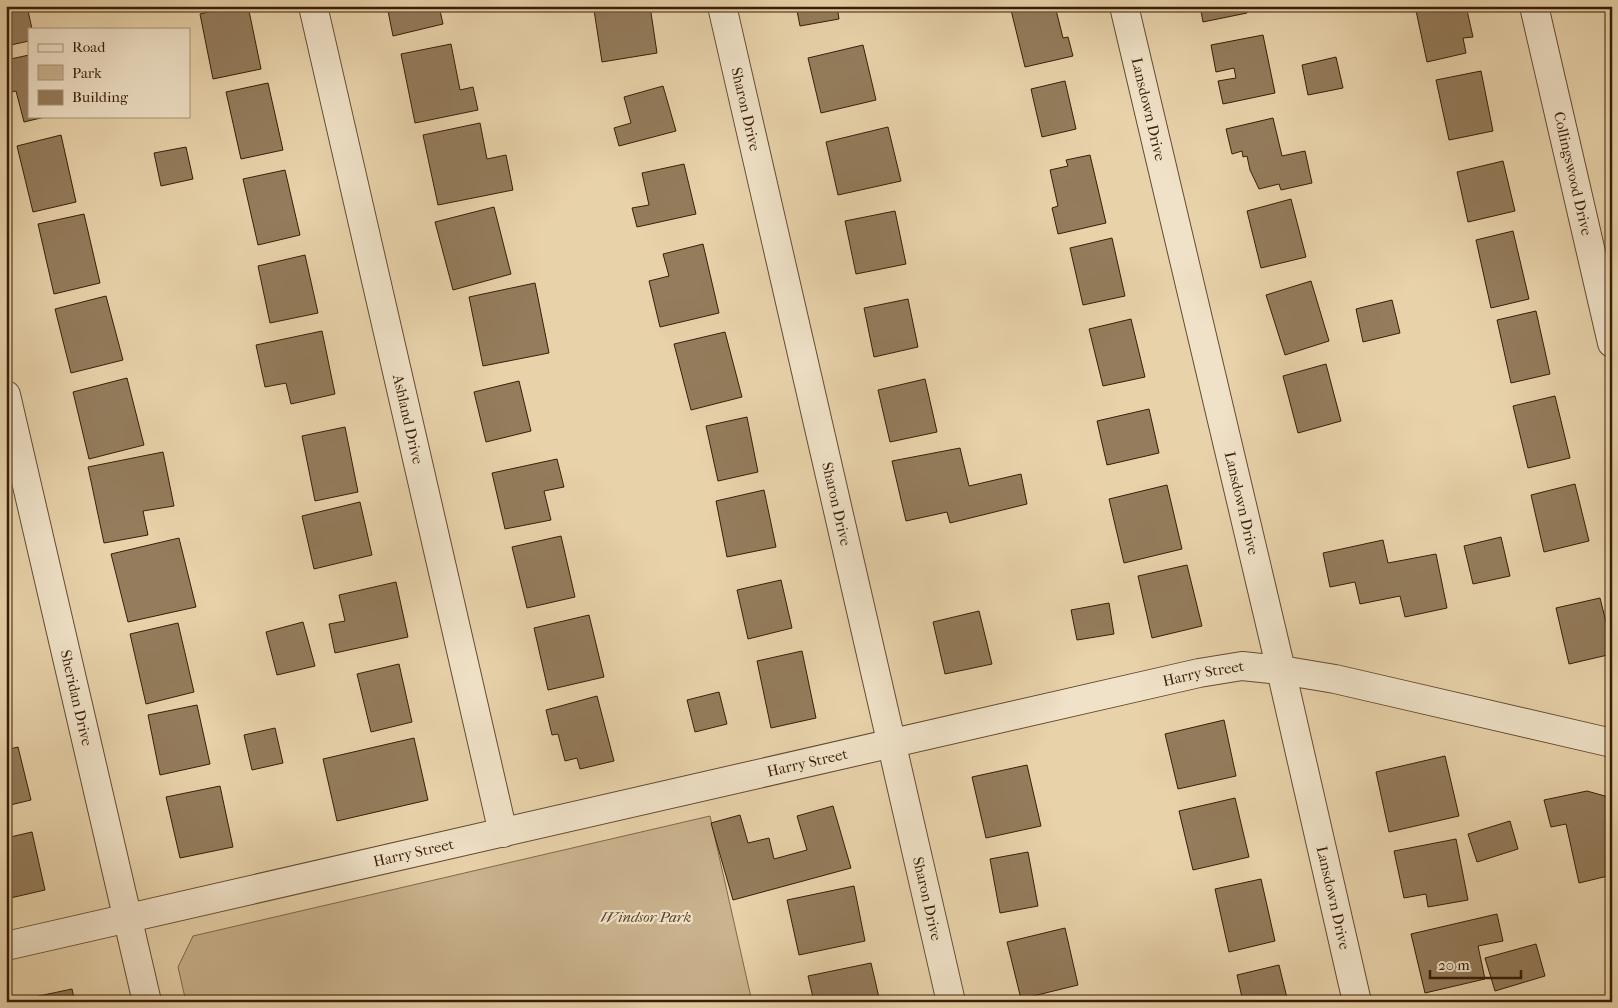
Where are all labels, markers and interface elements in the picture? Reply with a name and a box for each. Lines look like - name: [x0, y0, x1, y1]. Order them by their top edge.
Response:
- legend: [28, 28, 190, 118]
- text: Road: [72, 38, 106, 56]
- street label: Lansdown Drive: [1127, 56, 1169, 163]
- text: Park: [72, 64, 102, 82]
- street label: Sharon Drive: [727, 66, 764, 154]
- text: Building: [72, 88, 129, 106]
- street label: Collingswood Drive: [1550, 110, 1596, 238]
- street label: Ashland Drive: [389, 372, 427, 466]
- street label: Lansdown Drive: [1221, 450, 1263, 557]
- street label: Sharon Drive: [818, 460, 855, 548]
- street label: Sheridan Drive: [57, 648, 96, 748]
- street label: Harry Street: [1161, 657, 1246, 690]
- street label: Harry Street: [765, 745, 850, 781]
- street label: Harry Street: [371, 835, 456, 871]
- street label: Lansdown Drive: [1313, 844, 1354, 952]
- street label: Sharon Drive: [909, 855, 946, 943]
- park label: Windsor Park: [601, 908, 692, 926]
- scale bar: [1430, 948, 1522, 980]
- text: 20 m: [1438, 956, 1470, 974]

